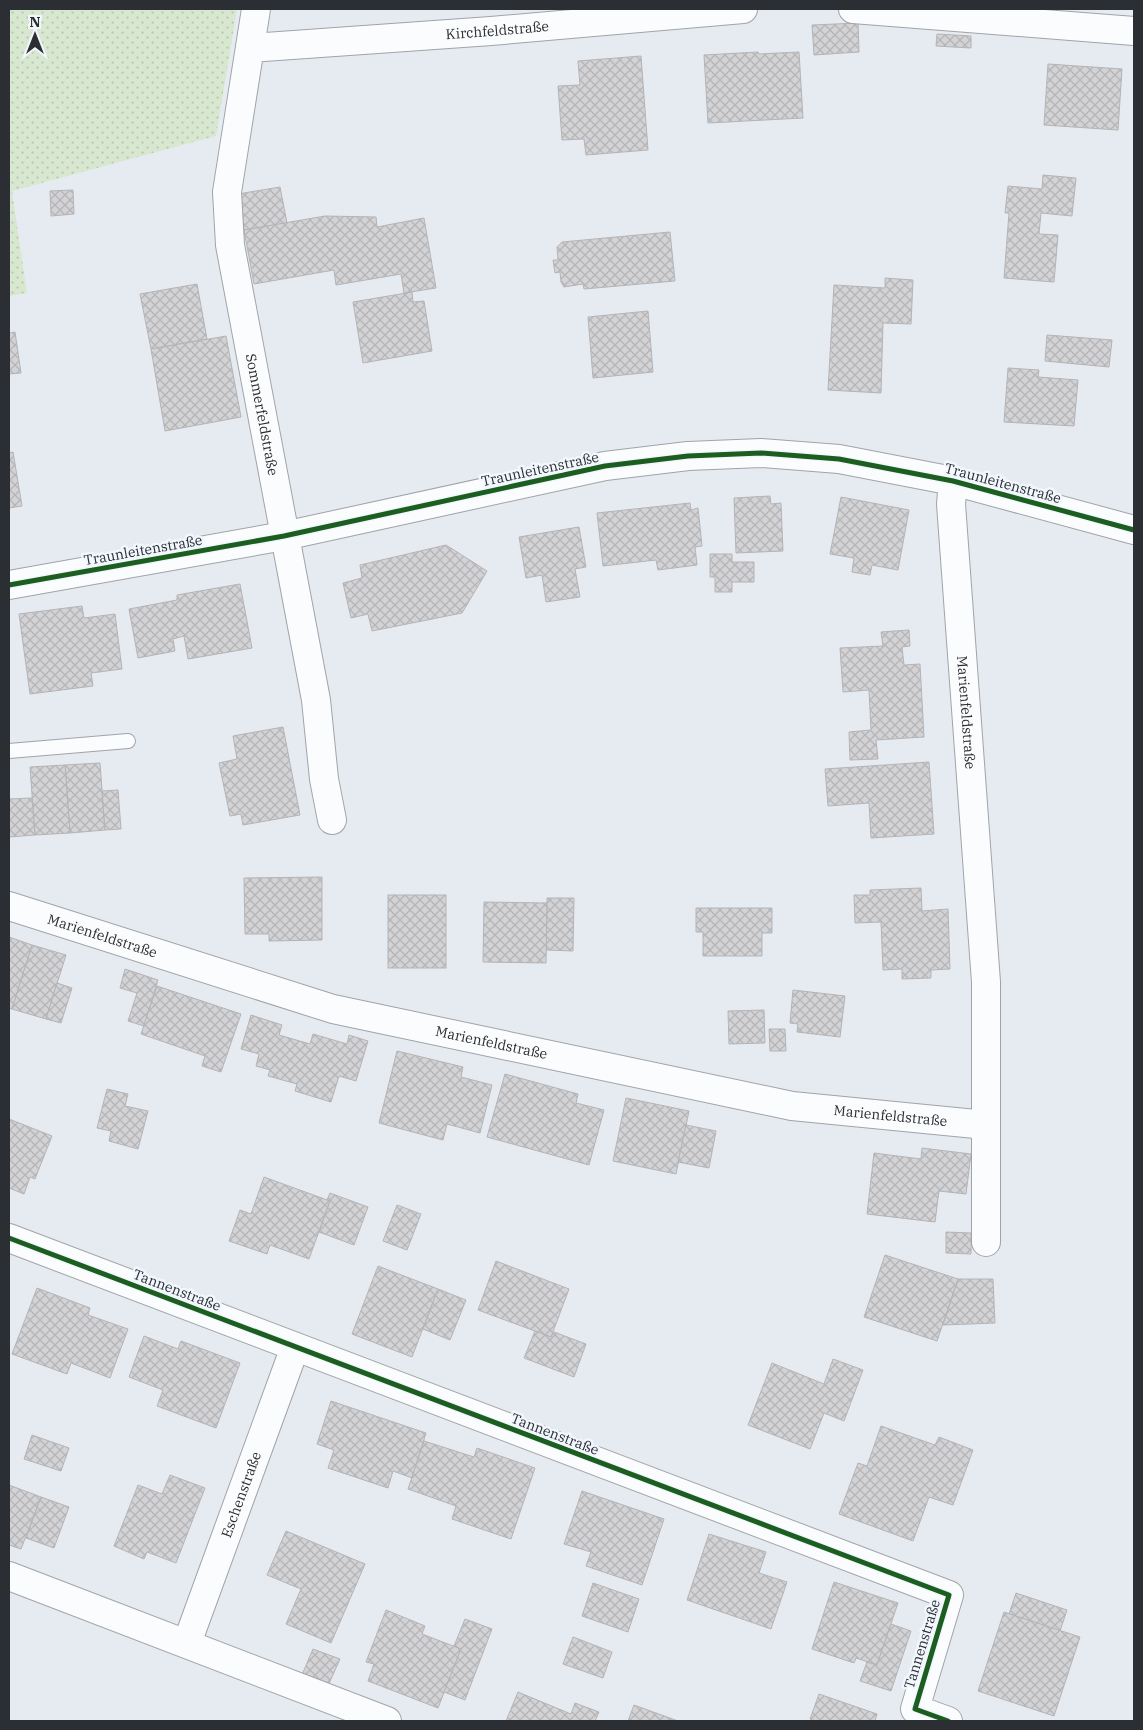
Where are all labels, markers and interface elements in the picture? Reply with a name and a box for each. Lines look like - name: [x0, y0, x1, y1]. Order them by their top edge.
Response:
- north arrow: [10, 10, 60, 60]
- text: N: [29, 13, 41, 31]
- street label: Kirchfeldstraße: [445, 17, 550, 43]
- street label: Sommerfeldstraße: [242, 352, 282, 477]
- street label: Traunleitenstraße: [480, 448, 600, 490]
- street label: Traunleitenstraße: [943, 459, 1063, 507]
- street label: Traunleitenstraße: [82, 531, 204, 569]
- street label: Marienfeldstraße: [953, 655, 979, 770]
- street label: Marienfeldstraße: [45, 910, 159, 962]
- street label: Marienfeldstraße: [434, 1022, 549, 1063]
- street label: Marienfeldstraße: [833, 1101, 948, 1130]
- street label: Tannenstraße: [131, 1265, 223, 1315]
- street label: Tannenstraße: [509, 1409, 601, 1459]
- street label: Eschenstraße: [217, 1449, 265, 1540]
- street label: Tannenstraße: [900, 1597, 944, 1691]

